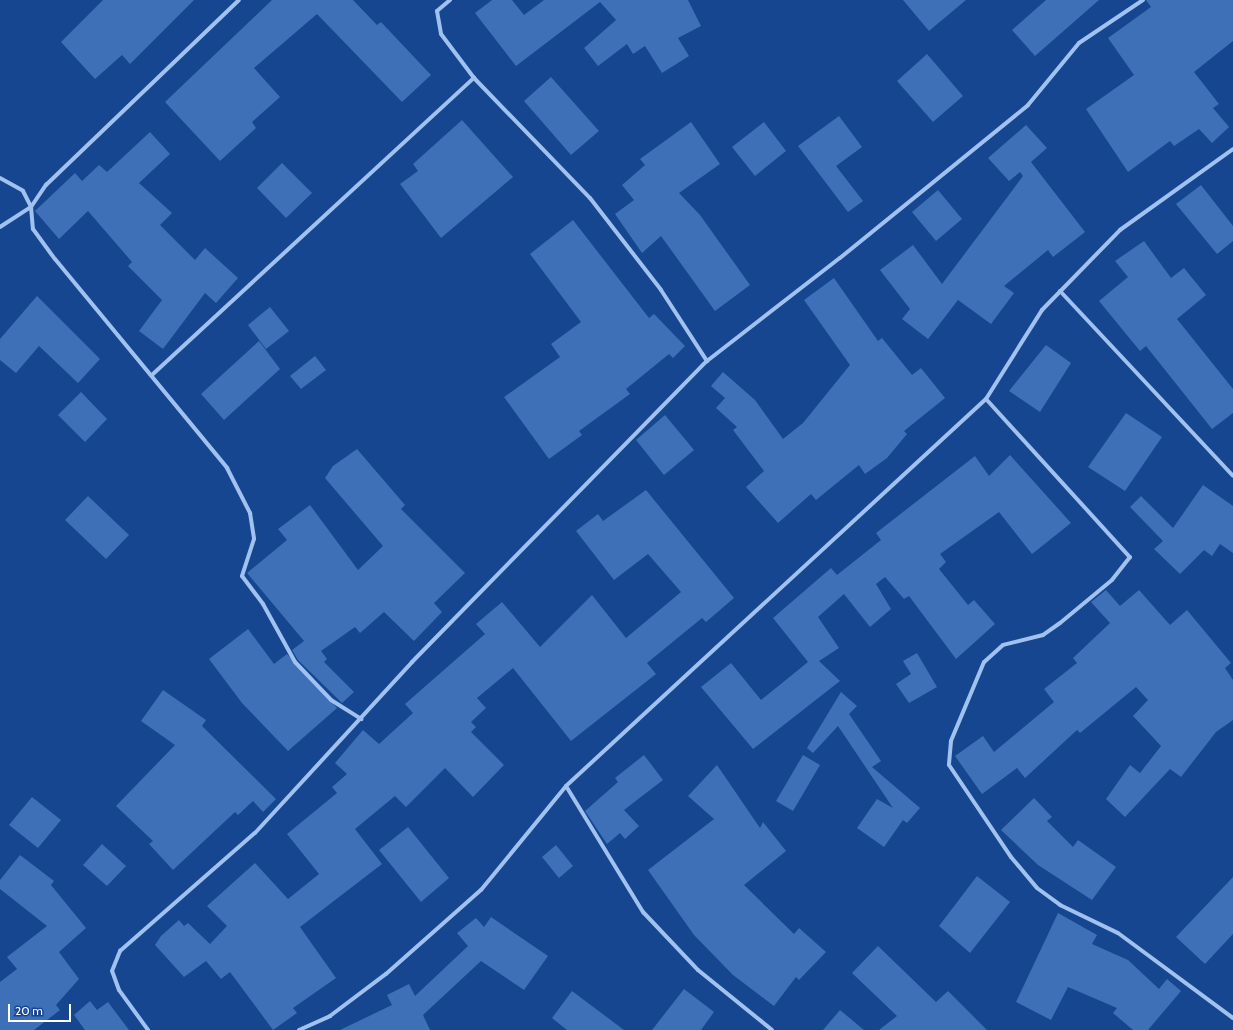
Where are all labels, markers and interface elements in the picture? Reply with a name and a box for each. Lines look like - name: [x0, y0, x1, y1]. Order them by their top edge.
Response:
- scale bar: [10, 996, 73, 1022]
- text: 20 m: [15, 1003, 43, 1018]

